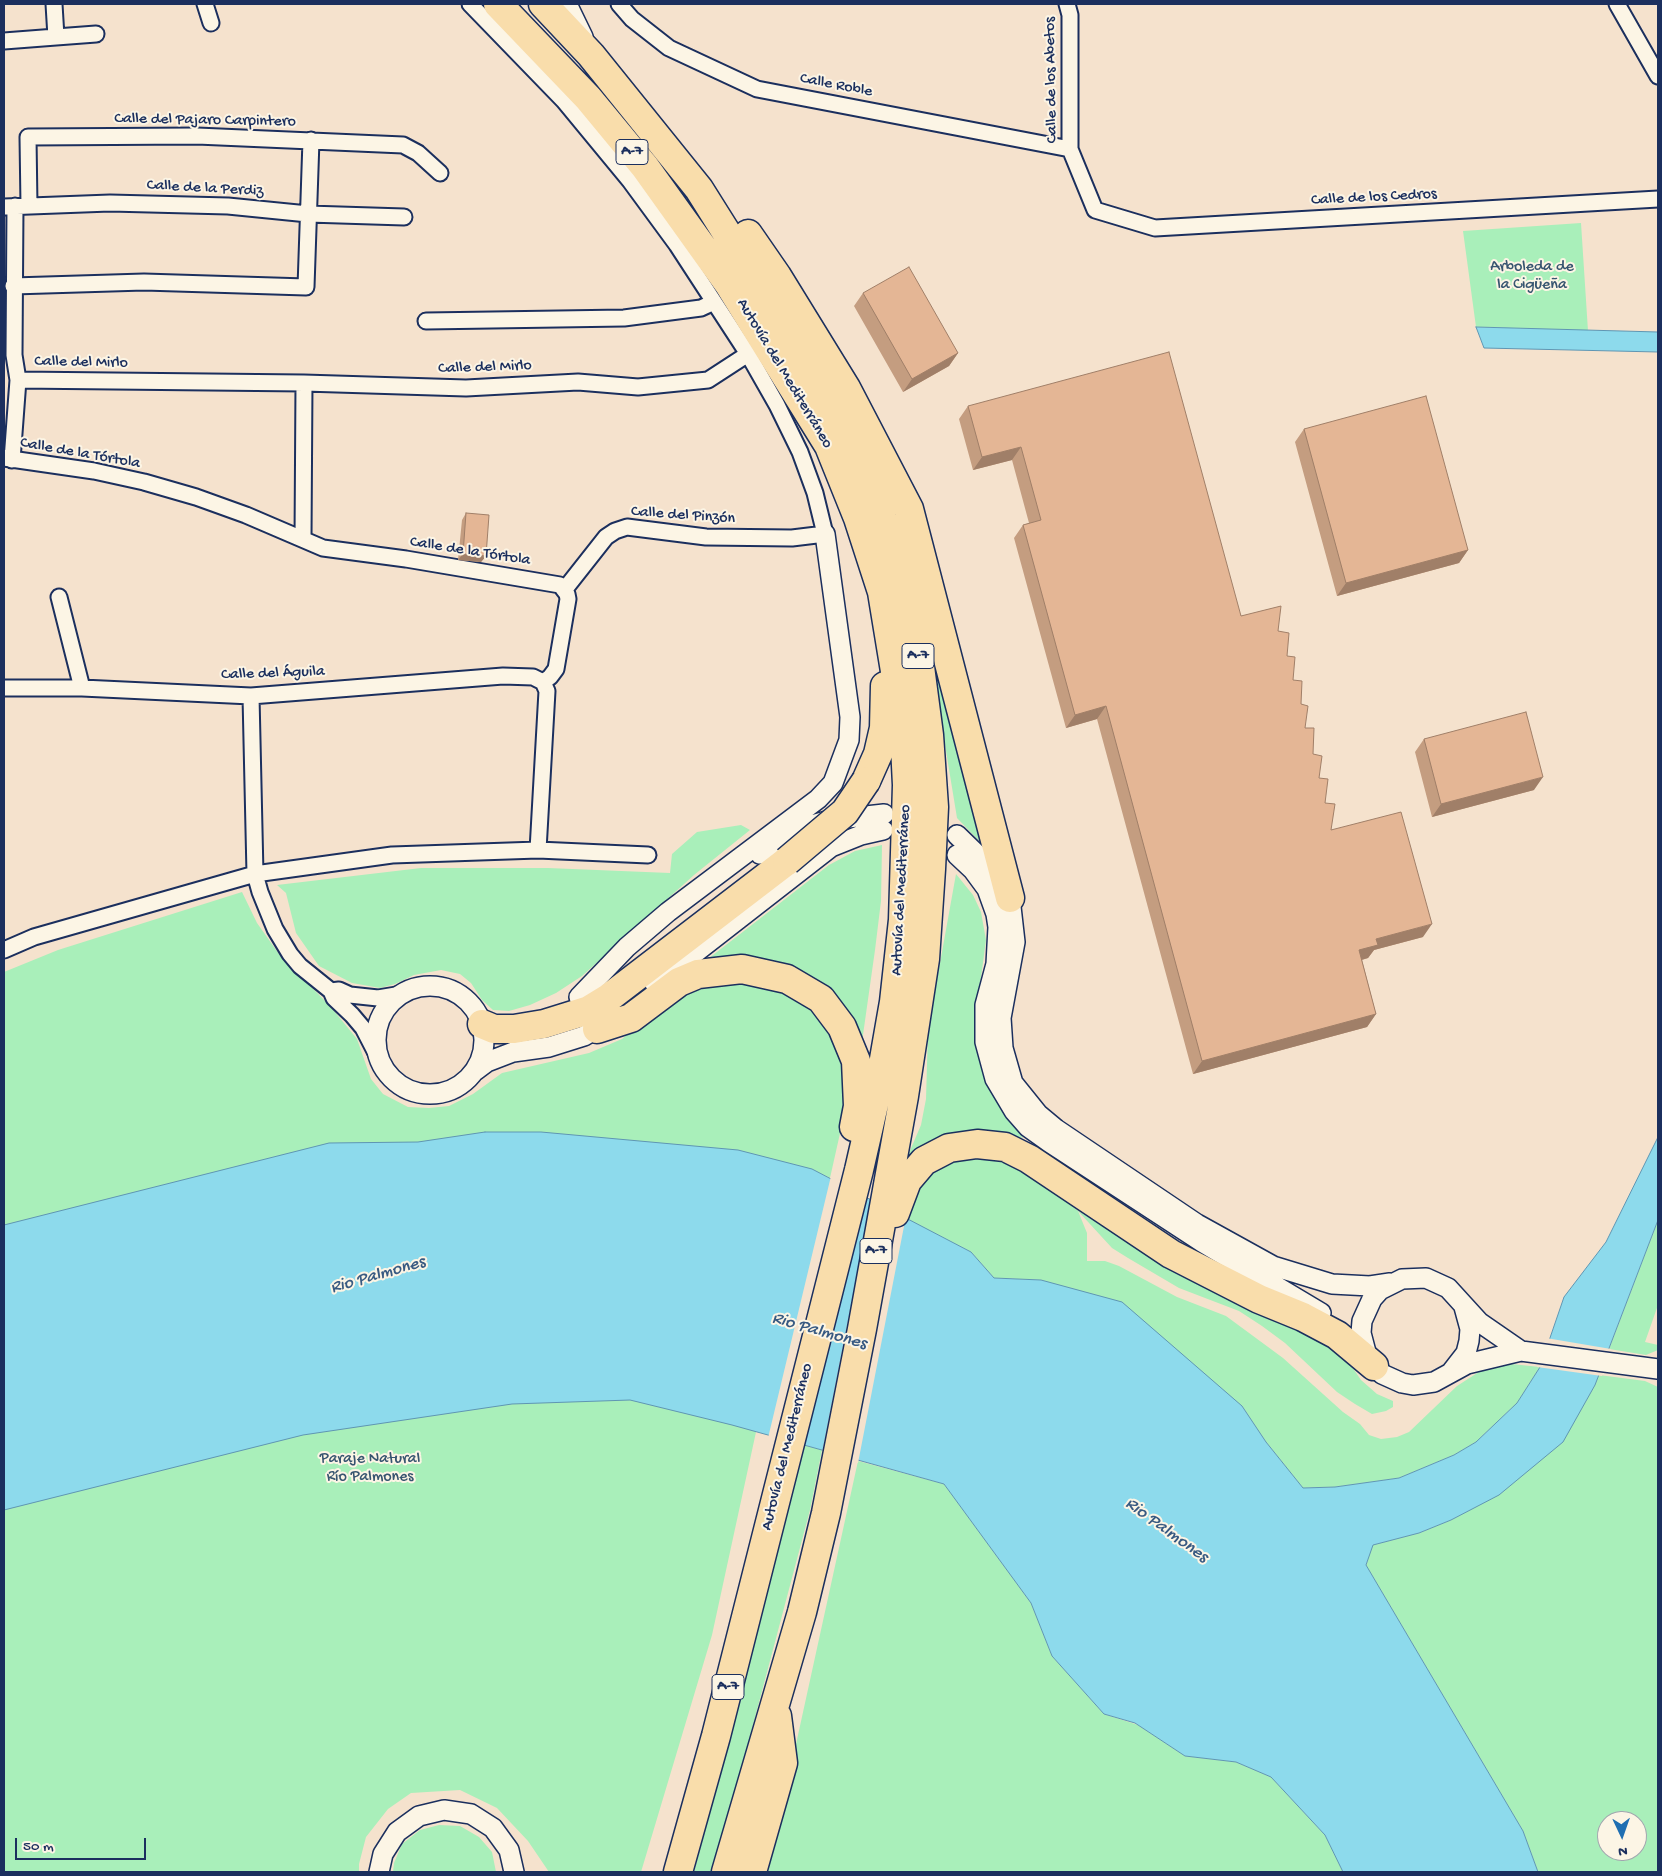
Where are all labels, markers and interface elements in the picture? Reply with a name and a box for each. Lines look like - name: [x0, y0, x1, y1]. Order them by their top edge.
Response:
- street label: Calle de los Abetos: [1041, 17, 1063, 143]
- street label: Calle Roble: [798, 70, 874, 102]
- street label: Calle del Pajaro Carpintero: [114, 110, 296, 132]
- road number: A-7: [616, 140, 648, 164]
- street label: Calle de la Perdiz: [146, 176, 264, 202]
- street label: Calle de los Cedros: [1311, 185, 1437, 211]
- park label: Arboleda de la Cigüeña: [1490, 258, 1574, 296]
- street label: Autovía del Mediterráneo: [732, 296, 836, 452]
- street label: Calle del Mirlo: [34, 353, 128, 373]
- street label: Calle del Mirlo: [438, 357, 532, 379]
- street label: Calle de la Tórtola: [18, 434, 142, 474]
- street label: Calle del Pinzón: [630, 503, 736, 529]
- street label: Calle de la Tórtola: [408, 533, 532, 571]
- road number: A-7: [902, 644, 934, 668]
- street label: Calle del Águila: [221, 663, 325, 685]
- street label: Autovía del Mediterráneo: [888, 804, 916, 976]
- road number: A-7: [860, 1238, 892, 1264]
- water label: Rio Palmones: [328, 1252, 428, 1300]
- water label: Rio Palmones: [769, 1308, 869, 1356]
- street label: Autovía del Mediterráneo: [758, 1362, 818, 1532]
- park label: Paraje Natural Río Palmones: [320, 1450, 420, 1488]
- water label: Rio Palmones: [1120, 1494, 1212, 1568]
- road number: A-7: [712, 1674, 744, 1700]
- north arrow: [1597, 1811, 1647, 1861]
- scale bar: [18, 1828, 149, 1860]
- text: 50 m: [23, 1838, 54, 1856]
- text: N: [1618, 1842, 1628, 1859]

